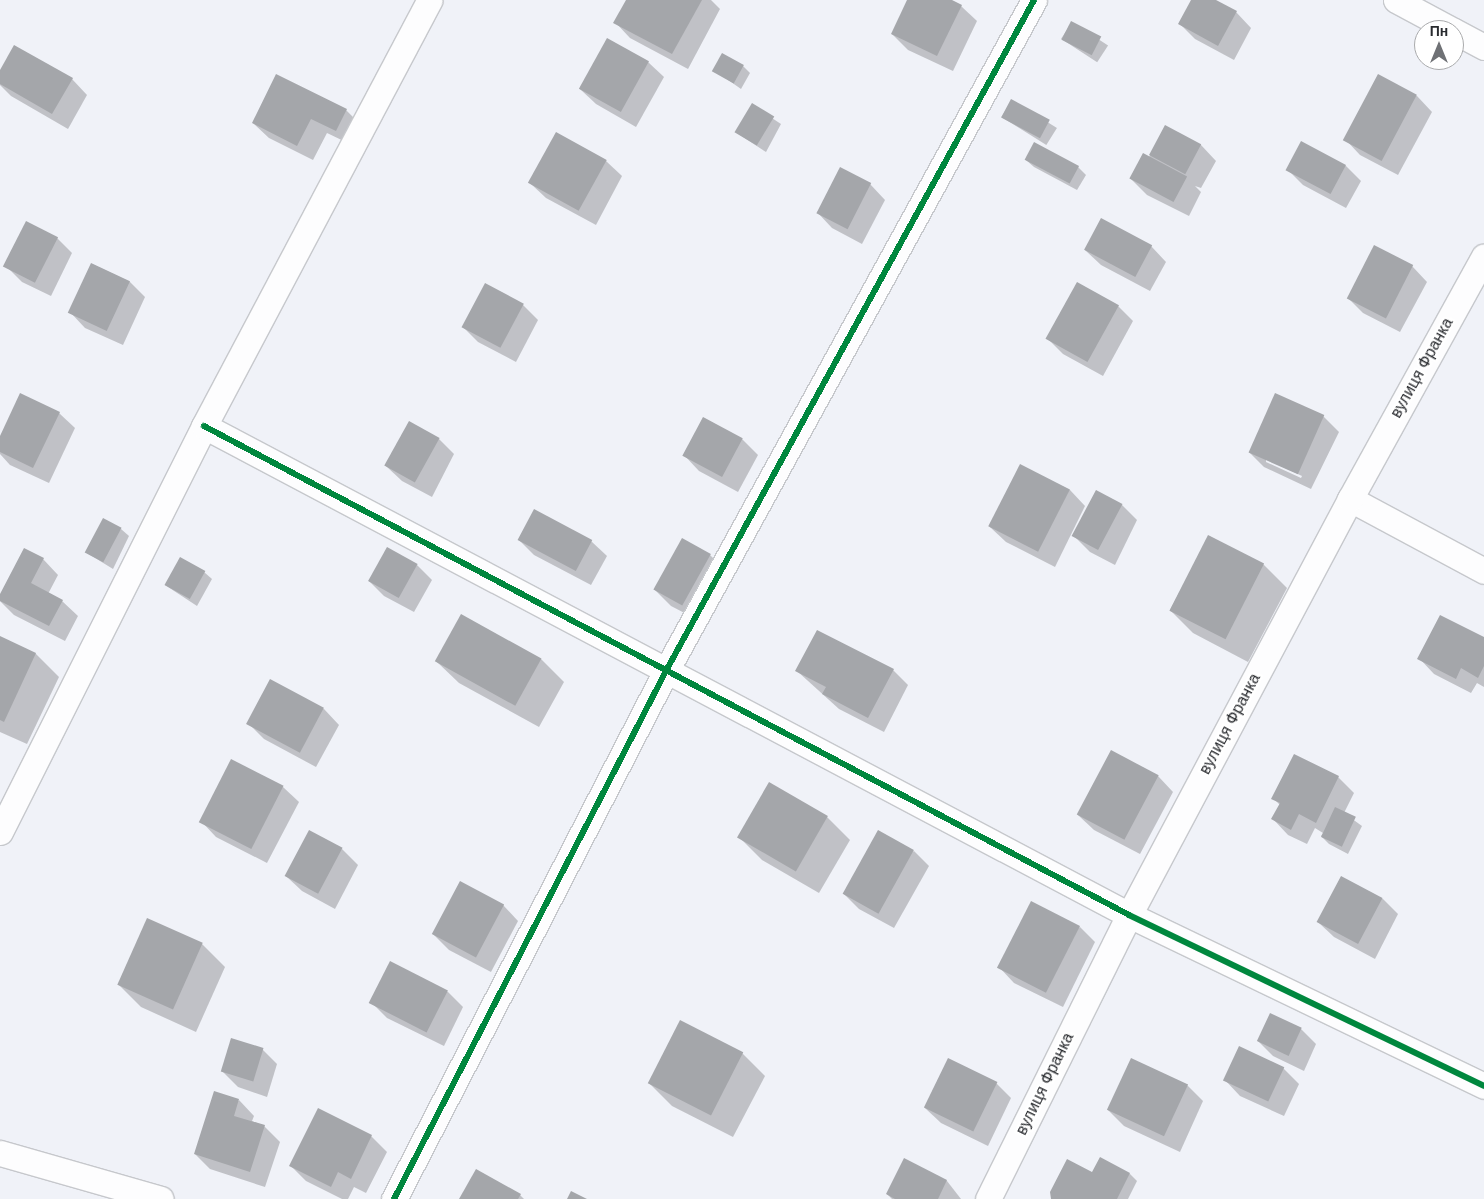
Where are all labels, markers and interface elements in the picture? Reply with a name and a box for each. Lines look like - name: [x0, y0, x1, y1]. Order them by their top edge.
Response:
- north arrow: [1414, 20, 1464, 70]
- text: Пн: [1430, 23, 1448, 39]
- street label: вулиця Франка: [1387, 315, 1457, 421]
- street label: вулиця Франка: [1195, 670, 1265, 778]
- street label: вулиця Франка: [1012, 1030, 1078, 1138]

